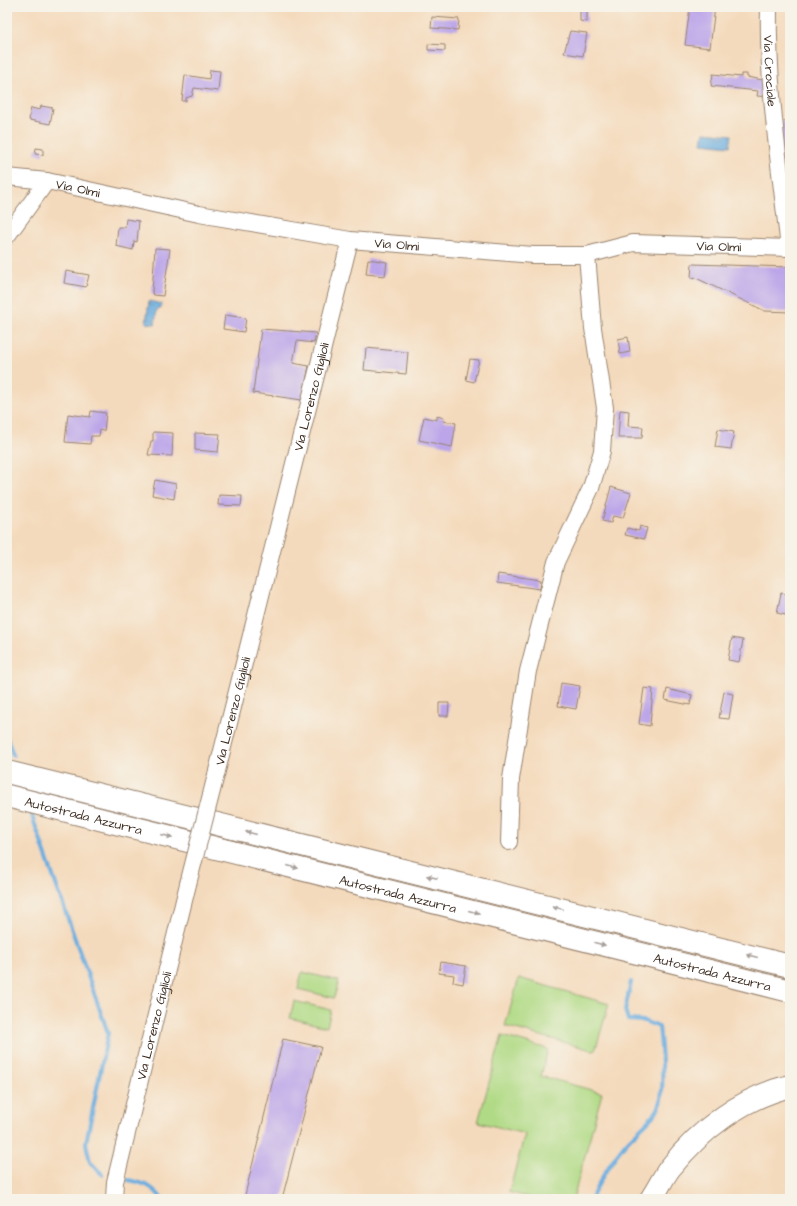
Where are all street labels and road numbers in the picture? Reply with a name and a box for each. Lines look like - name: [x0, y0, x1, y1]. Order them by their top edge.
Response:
- street label: Via Crociale: [759, 35, 781, 108]
- street label: Via Olmi: [54, 175, 102, 202]
- street label: Via Olmi: [374, 234, 420, 256]
- street label: Via Olmi: [696, 237, 742, 256]
- street label: Via Lorenzo Giglioli: [290, 341, 334, 453]
- street label: Via Lorenzo Giglioli: [211, 655, 255, 767]
- street label: Autostrada Azzurra: [23, 793, 144, 839]
- street label: Autostrada Azzurra: [337, 871, 459, 918]
- street label: Autostrada Azzurra: [652, 949, 773, 996]
- street label: Via Lorenzo Giglioli: [132, 970, 176, 1082]

